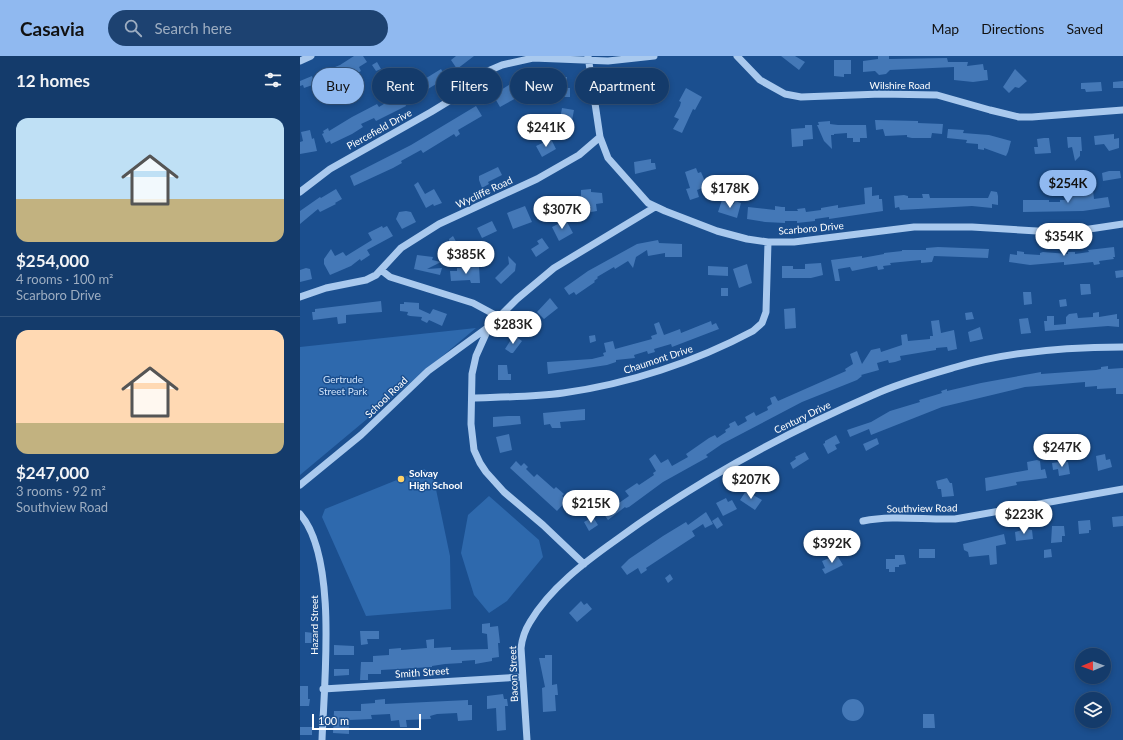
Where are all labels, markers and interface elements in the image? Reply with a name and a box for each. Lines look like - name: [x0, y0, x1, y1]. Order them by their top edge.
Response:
- search box: [108, 10, 388, 46]
- text: Casavia: [20, 17, 84, 40]
- icon: search: [122, 17, 144, 39]
- text: Search here: [154, 19, 232, 37]
- text: Map: [932, 20, 959, 37]
- text: Directions: [981, 20, 1044, 37]
- text: Saved: [1066, 20, 1103, 37]
- chip: Buy: [312, 68, 364, 104]
- chip: Rent: [372, 68, 428, 104]
- chip: Filters: [436, 68, 502, 104]
- chip: New: [510, 68, 567, 104]
- chip: Apartment: [575, 68, 669, 104]
- icon: filters: [262, 69, 284, 91]
- text: 12 homes: [16, 70, 90, 91]
- street label: Wilshire Road: [870, 79, 930, 91]
- street label: Piercefield Drive: [344, 106, 414, 152]
- pin: $241K: [518, 114, 574, 148]
- text: $241K: [526, 119, 566, 135]
- icon: home: [114, 144, 186, 216]
- pin: $254K: [1040, 170, 1096, 204]
- street label: Wycliffe Road: [454, 174, 514, 210]
- pin: $178K: [702, 175, 758, 209]
- text: $254K: [1048, 175, 1088, 191]
- text: $178K: [710, 180, 750, 196]
- pin: $307K: [534, 196, 590, 230]
- text: $307K: [542, 201, 582, 217]
- street label: Scarboro Drive: [778, 219, 844, 237]
- pin: $354K: [1036, 223, 1092, 257]
- text: $354K: [1044, 228, 1084, 244]
- pin: $385K: [438, 241, 494, 275]
- text: $385K: [446, 246, 486, 262]
- text: $254,000: [16, 250, 89, 271]
- text: 4 rooms · 100 m²: [16, 271, 113, 287]
- text: Scarboro Drive: [16, 287, 101, 303]
- pin: $283K: [485, 311, 541, 345]
- text: $283K: [493, 316, 533, 332]
- street label: Chaumont Drive: [622, 342, 694, 376]
- icon: home: [114, 356, 186, 428]
- park label: Gertrude Street Park: [319, 373, 368, 397]
- street label: School Road: [362, 374, 410, 420]
- street label: Century Drive: [772, 398, 832, 436]
- pin: $247K: [1034, 434, 1090, 468]
- text: $247K: [1042, 439, 1082, 455]
- text: $247,000: [16, 462, 89, 483]
- pin: $207K: [723, 466, 779, 500]
- place label: Solvay High School: [409, 467, 462, 491]
- text: $207K: [731, 471, 771, 487]
- marker: Solvay High School: [396, 474, 406, 484]
- text: 3 rooms · 92 m²: [16, 483, 106, 499]
- pin: $215K: [563, 490, 619, 524]
- text: $215K: [571, 495, 611, 511]
- text: Southview Road: [16, 499, 108, 515]
- street label: Southview Road: [886, 501, 958, 515]
- pin: $223K: [996, 501, 1052, 535]
- text: $223K: [1004, 506, 1044, 522]
- pin: $392K: [804, 530, 860, 564]
- text: $392K: [812, 535, 852, 551]
- street label: Hazard Street: [308, 595, 320, 655]
- street label: Bacon Street: [506, 645, 520, 702]
- north arrow: [1075, 648, 1111, 684]
- map controls: [1075, 648, 1111, 728]
- street label: Smith Street: [395, 664, 450, 680]
- button: layers: [1075, 692, 1111, 728]
- scale bar: [312, 712, 421, 731]
- text: 100 m: [318, 714, 349, 727]

